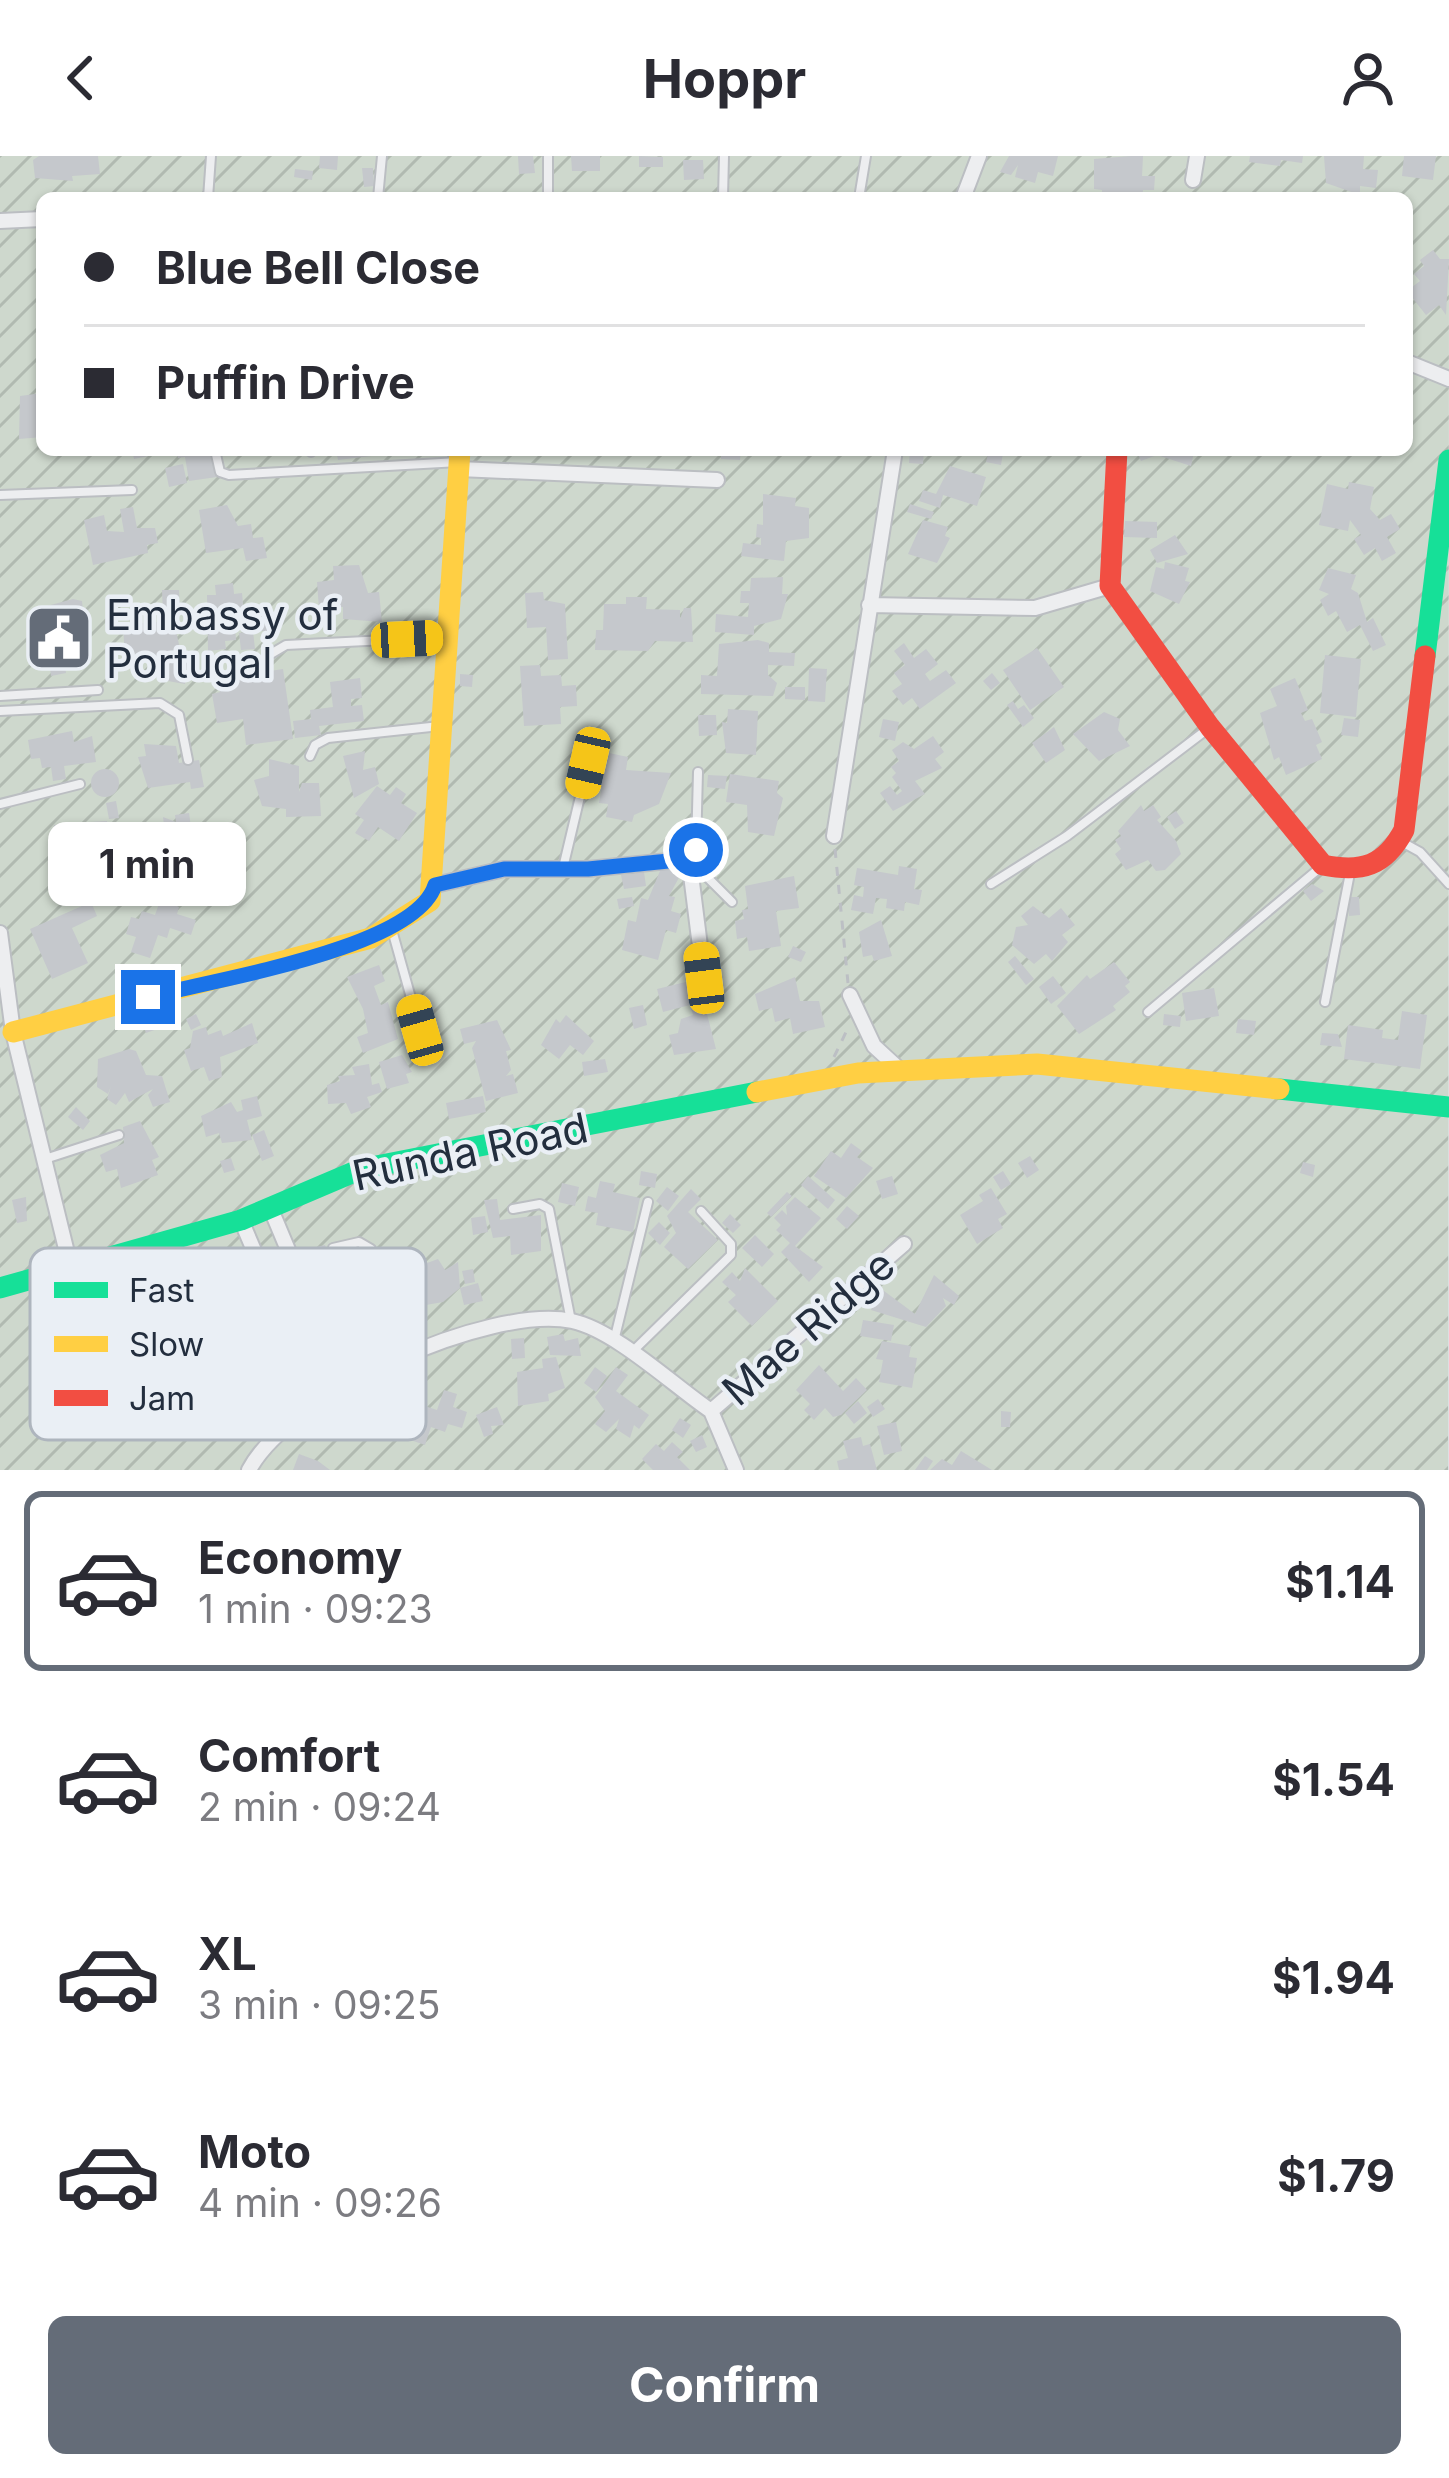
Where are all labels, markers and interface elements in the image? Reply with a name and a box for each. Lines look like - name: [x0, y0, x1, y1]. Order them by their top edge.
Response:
- icon: back: [48, 45, 114, 111]
- icon: person: [1335, 45, 1401, 111]
- text: Hoppr: [643, 46, 806, 111]
- text: Blue Bell Close: [156, 240, 480, 295]
- text: Puffin Drive: [156, 355, 415, 410]
- place label: Embassy of Portugal: [106, 589, 338, 688]
- public building icon: Embassy of Portugal: [24, 603, 94, 673]
- car: [370, 619, 444, 659]
- car: [562, 724, 614, 802]
- callout: 1 min: [49, 823, 247, 907]
- route start: [669, 823, 723, 877]
- text: 1 min: [99, 840, 195, 887]
- car: [682, 940, 726, 1016]
- route end: [121, 970, 175, 1024]
- car: [393, 990, 447, 1070]
- street label: Runda Road: [348, 1101, 592, 1201]
- street label: Mae Ridge: [712, 1239, 904, 1415]
- legend: [30, 1248, 426, 1440]
- text: Fast: [129, 1270, 195, 1310]
- text: Slow: [129, 1324, 204, 1364]
- text: Jam: [129, 1378, 195, 1418]
- icon: car: [54, 1527, 162, 1635]
- text: Economy: [198, 1530, 402, 1585]
- text: $1.14: [1285, 1554, 1395, 1609]
- text: 1 min · 09:23: [198, 1585, 433, 1632]
- icon: car: [54, 1725, 162, 1833]
- text: Comfort: [198, 1728, 380, 1783]
- text: $1.54: [1272, 1752, 1395, 1807]
- text: 2 min · 09:24: [198, 1783, 441, 1830]
- icon: car: [54, 1923, 162, 2031]
- text: XL: [198, 1926, 257, 1981]
- text: $1.94: [1272, 1950, 1395, 2005]
- text: 3 min · 09:25: [198, 1981, 440, 2028]
- icon: car: [54, 2121, 162, 2229]
- text: Moto: [198, 2124, 311, 2179]
- text: $1.79: [1277, 2148, 1395, 2203]
- text: 4 min · 09:26: [198, 2179, 442, 2226]
- button: Confirm: [48, 2316, 1401, 2454]

